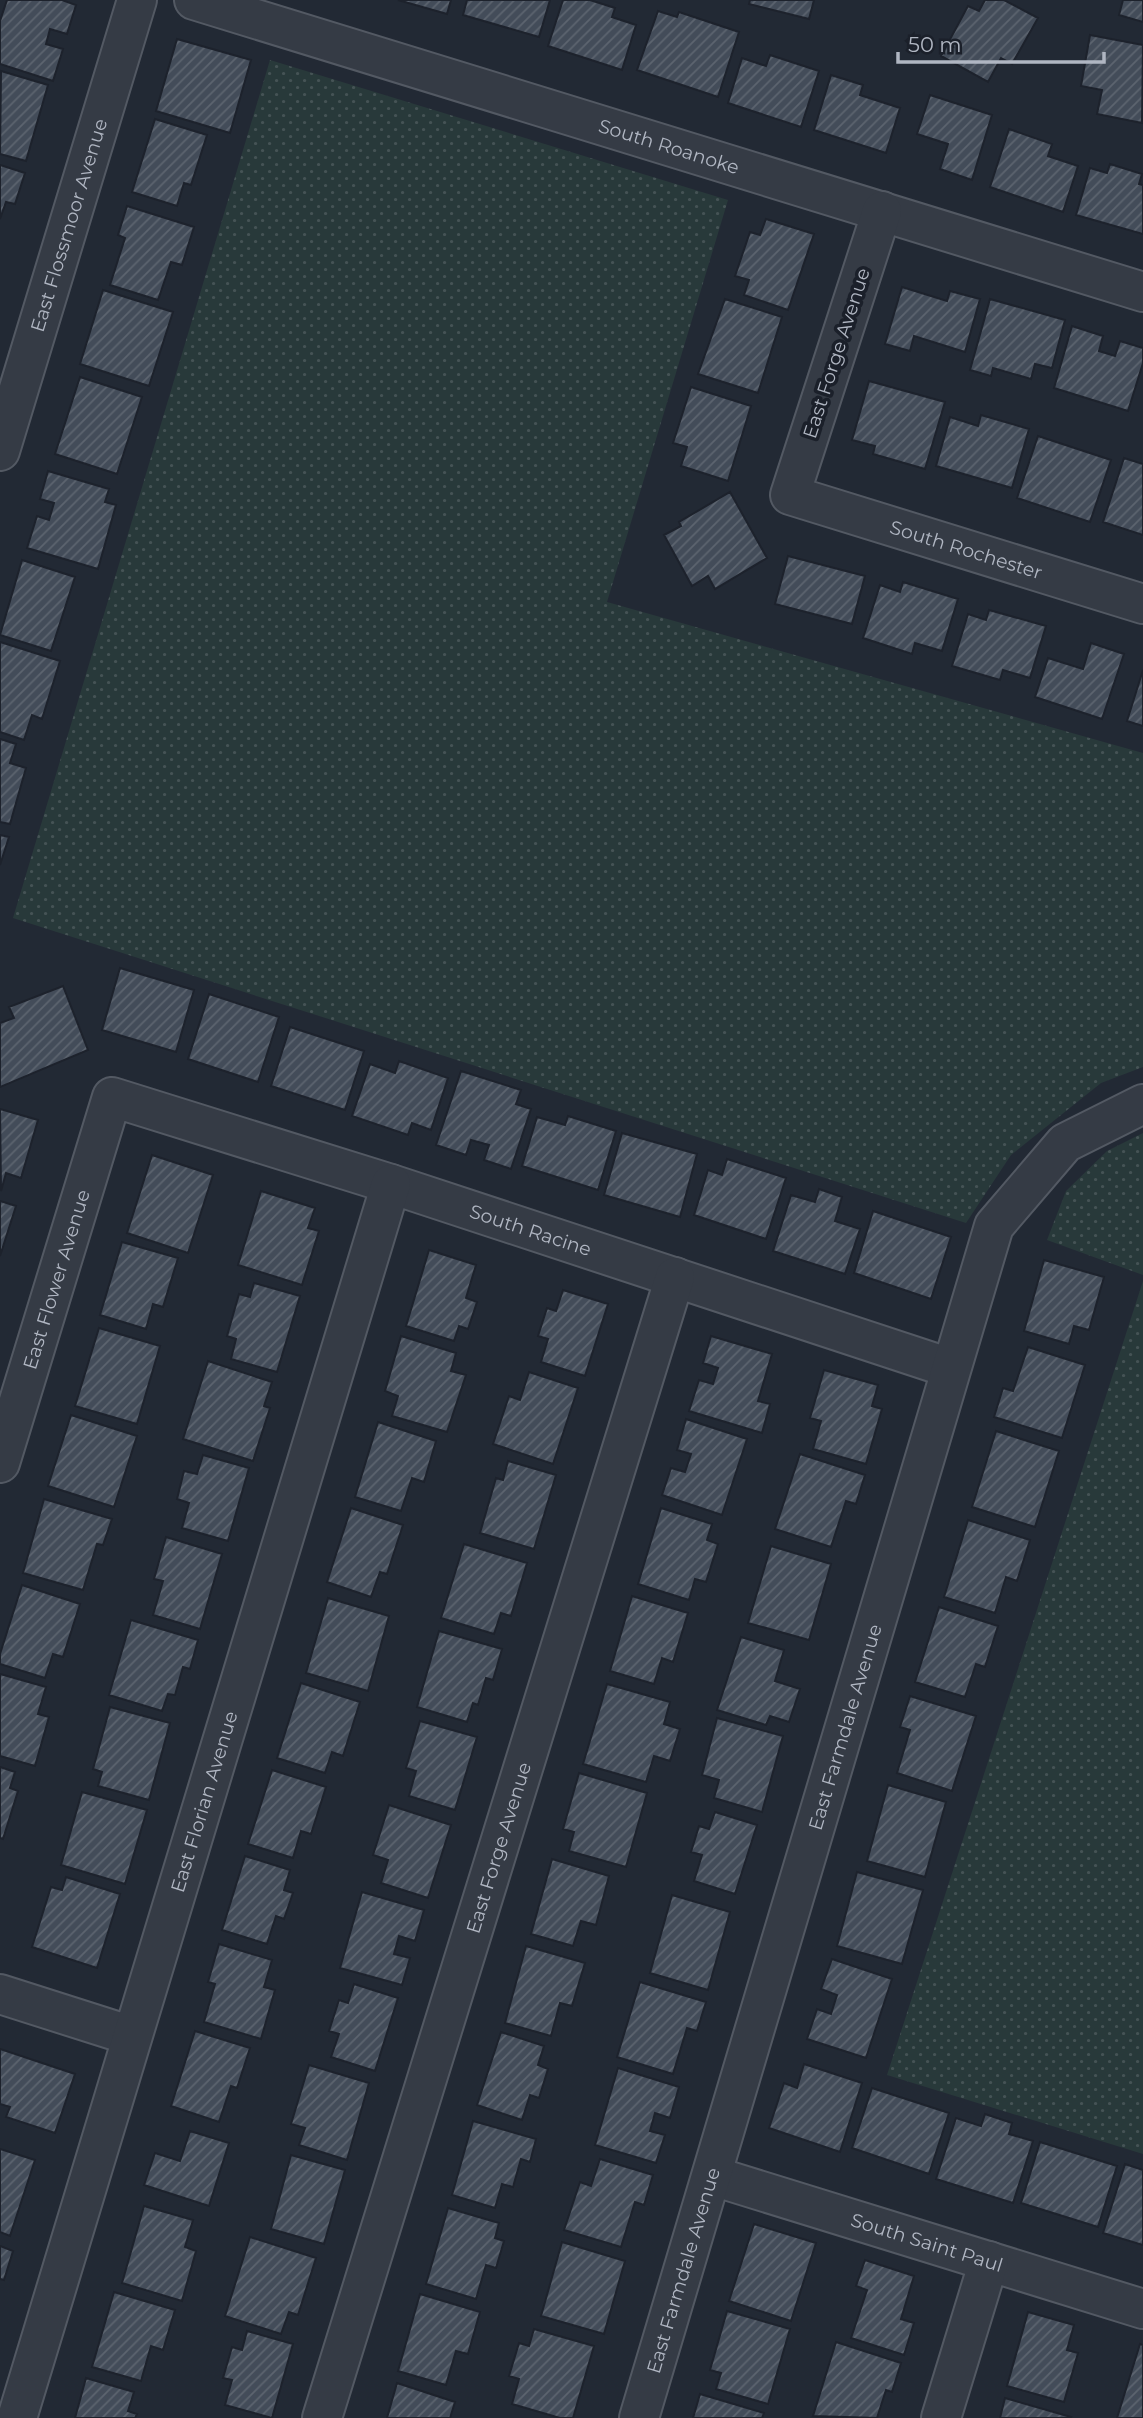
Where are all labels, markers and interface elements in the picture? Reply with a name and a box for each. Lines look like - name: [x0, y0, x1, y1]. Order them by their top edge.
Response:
- scale bar: [898, 21, 1104, 65]
- text: 50 m: [908, 32, 962, 57]
- street label: South Roanoke: [596, 114, 742, 179]
- street label: East Flossmoor Avenue: [26, 116, 112, 335]
- street label: East Forge Avenue: [798, 265, 875, 441]
- street label: South Rochester: [887, 516, 1045, 584]
- street label: East Flower Avenue: [18, 1187, 95, 1372]
- street label: South Racine: [467, 1200, 594, 1261]
- street label: East Farmdale Avenue: [804, 1621, 887, 1833]
- street label: East Florian Avenue: [166, 1708, 243, 1895]
- street label: East Forge Avenue: [462, 1759, 536, 1936]
- street label: East Farmdale Avenue: [642, 2165, 725, 2376]
- street label: South Saint Paul: [848, 2208, 1006, 2277]

